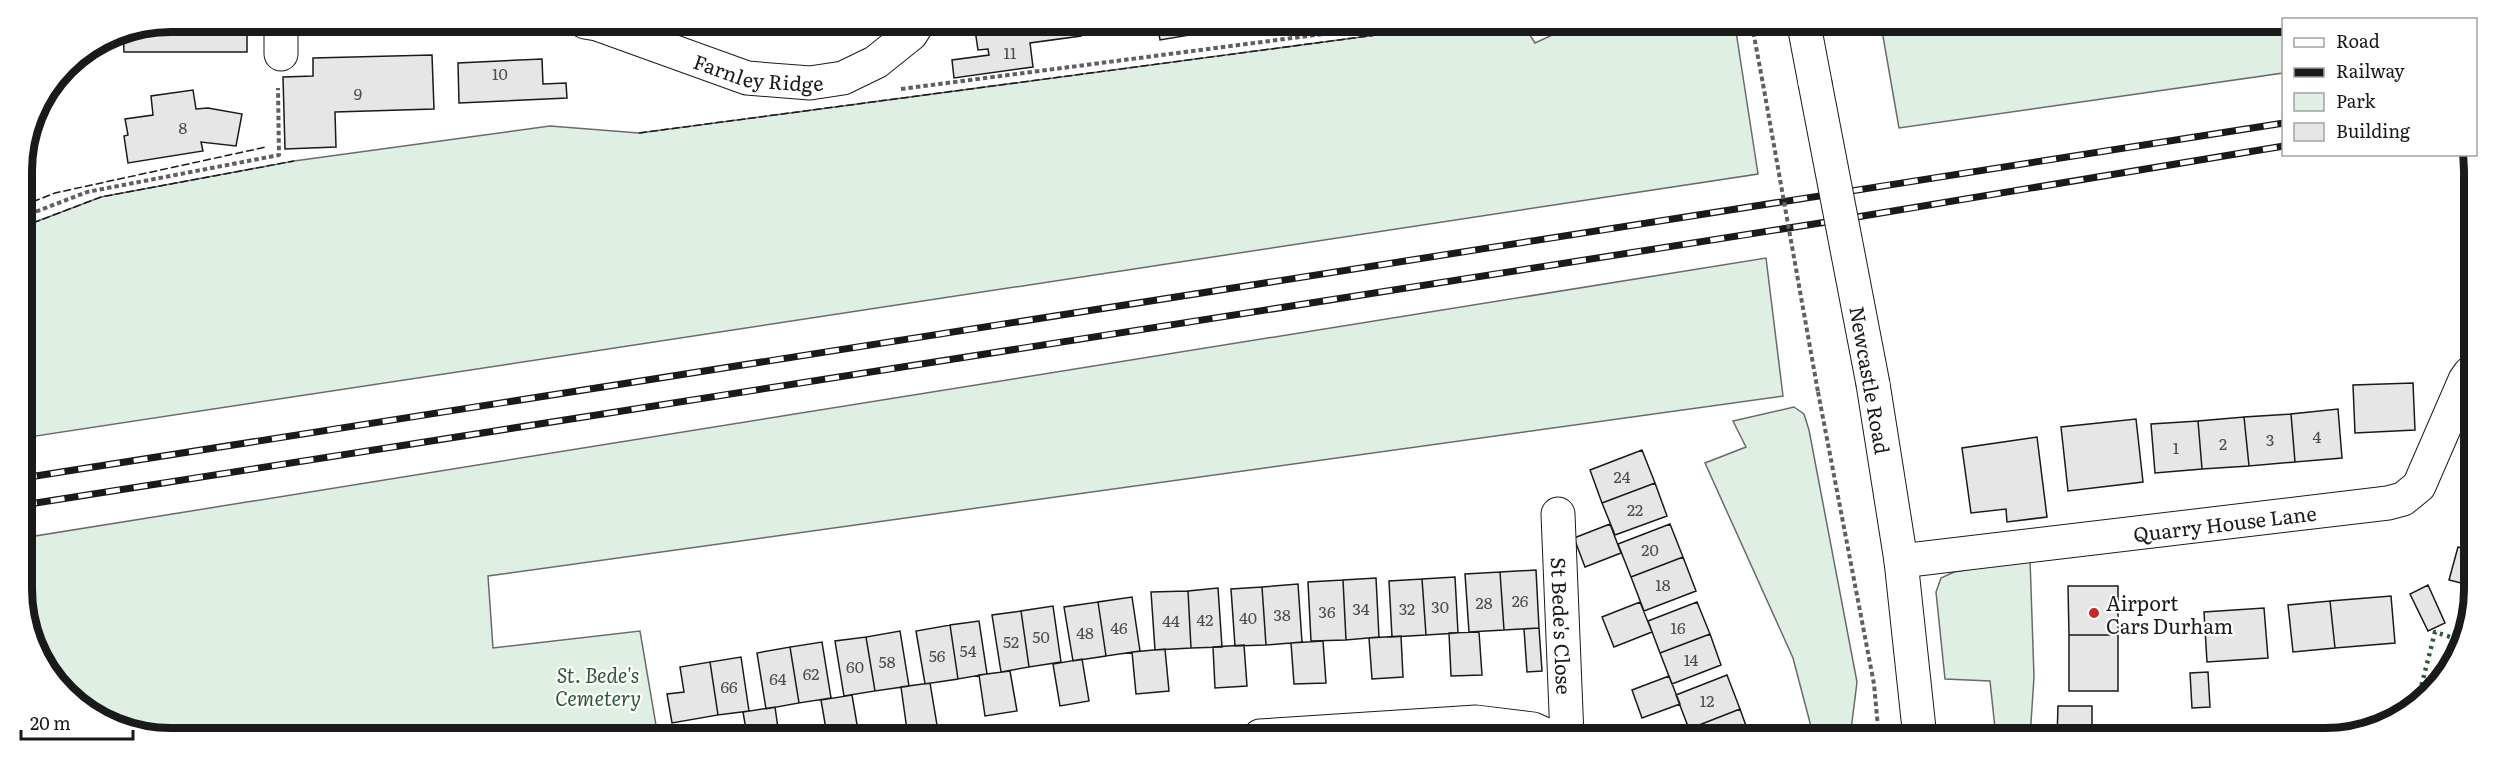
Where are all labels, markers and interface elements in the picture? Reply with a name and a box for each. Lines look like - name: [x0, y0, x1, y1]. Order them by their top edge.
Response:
- legend: [2282, 18, 2477, 156]
- text: Road: [2336, 27, 2380, 54]
- house number: 11: [1003, 40, 1017, 64]
- street label: Farnley Ridge: [690, 45, 825, 98]
- text: Railway: [2336, 57, 2405, 84]
- house number: 10: [492, 61, 508, 85]
- house number: 9: [354, 81, 362, 105]
- text: Park: [2336, 87, 2377, 114]
- house number: 8: [179, 115, 188, 139]
- text: Building: [2336, 117, 2411, 144]
- street label: Newcastle Road: [1843, 304, 1899, 456]
- house number: 4: [2313, 424, 2322, 448]
- house number: 3: [2266, 427, 2274, 451]
- house number: 2: [2219, 431, 2227, 455]
- house number: 1: [2173, 435, 2180, 459]
- house number: 24: [1614, 464, 1631, 488]
- house number: 22: [1627, 497, 1643, 521]
- street label: Quarry House Lane: [2132, 497, 2318, 548]
- house number: 20: [1641, 537, 1659, 561]
- street label: St Bede's Close: [1545, 557, 1580, 695]
- house number: 18: [1655, 572, 1671, 596]
- place label: Airport Cars Durham: [2106, 587, 2233, 640]
- house number: 26: [1512, 588, 1529, 612]
- house number: 28: [1476, 590, 1493, 614]
- house number: 30: [1431, 594, 1449, 618]
- house number: 34: [1352, 596, 1370, 620]
- house number: 32: [1399, 596, 1415, 620]
- house number: 36: [1318, 599, 1336, 623]
- house number: 38: [1273, 602, 1291, 626]
- house number: 40: [1239, 605, 1257, 629]
- marker: Airport Cars Durham: [2087, 606, 2101, 620]
- house number: 42: [1197, 607, 1213, 631]
- house number: 44: [1162, 608, 1180, 632]
- house number: 46: [1110, 615, 1128, 639]
- house number: 16: [1670, 615, 1686, 639]
- house number: 48: [1076, 620, 1094, 644]
- house number: 50: [1032, 624, 1050, 648]
- house number: 52: [1003, 629, 1019, 653]
- house number: 54: [960, 638, 977, 662]
- house number: 56: [929, 643, 946, 667]
- house number: 14: [1684, 647, 1699, 671]
- house number: 58: [879, 649, 896, 673]
- house number: 60: [846, 654, 864, 678]
- park label: St. Bede's Cemetery: [555, 659, 641, 712]
- house number: 62: [803, 661, 819, 685]
- house number: 64: [769, 666, 787, 690]
- house number: 66: [720, 674, 738, 698]
- house number: 12: [1700, 688, 1714, 712]
- scale bar: [21, 703, 134, 741]
- text: 20 m: [30, 709, 71, 736]

